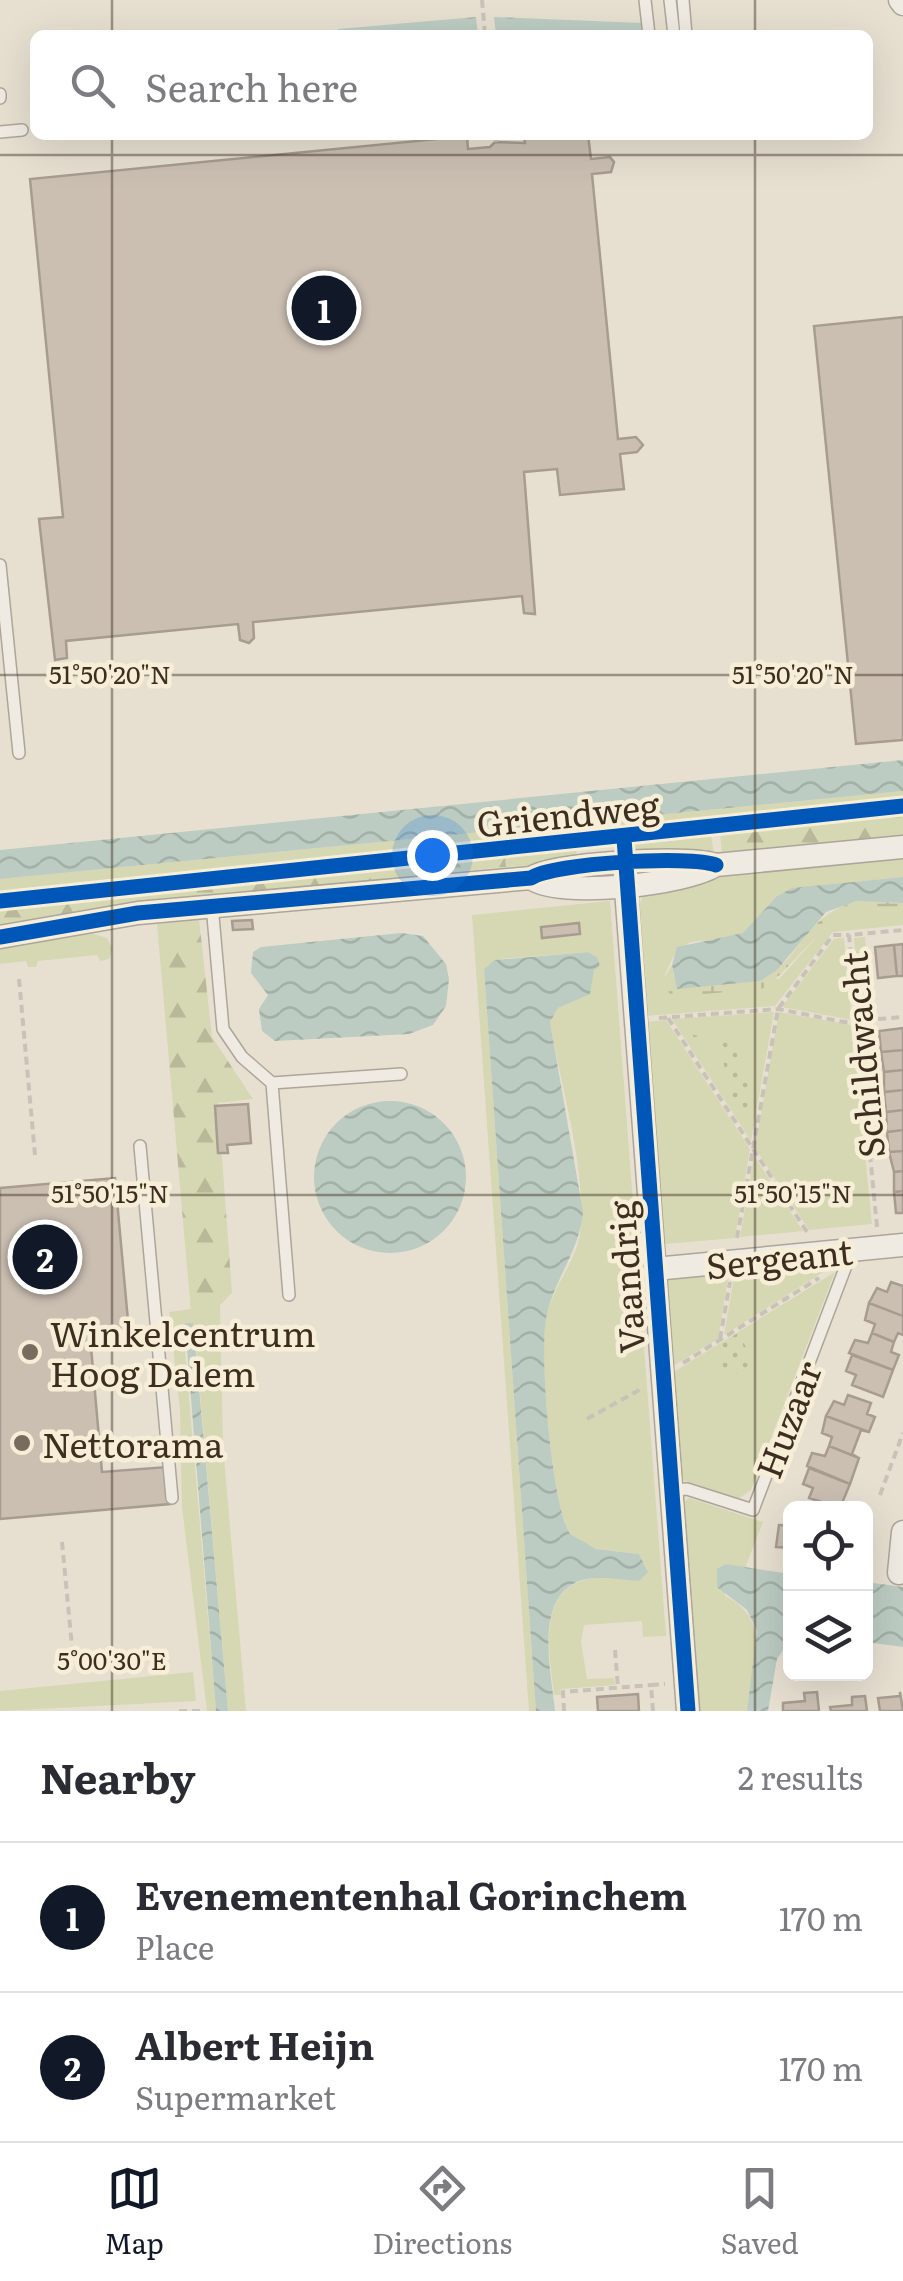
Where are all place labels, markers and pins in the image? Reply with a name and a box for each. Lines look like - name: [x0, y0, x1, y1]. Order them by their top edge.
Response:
- pin: 1: [292, 270, 356, 346]
- pin: 2: [12, 1220, 78, 1294]
- place label: Winkelcentrum Hoog Dalem: [50, 1306, 316, 1398]
- marker: Winkelcentrum Hoog Dalem: [19, 1341, 41, 1363]
- place label: Nettorama: [42, 1417, 223, 1469]
- marker: Nettorama: [11, 1432, 33, 1454]

